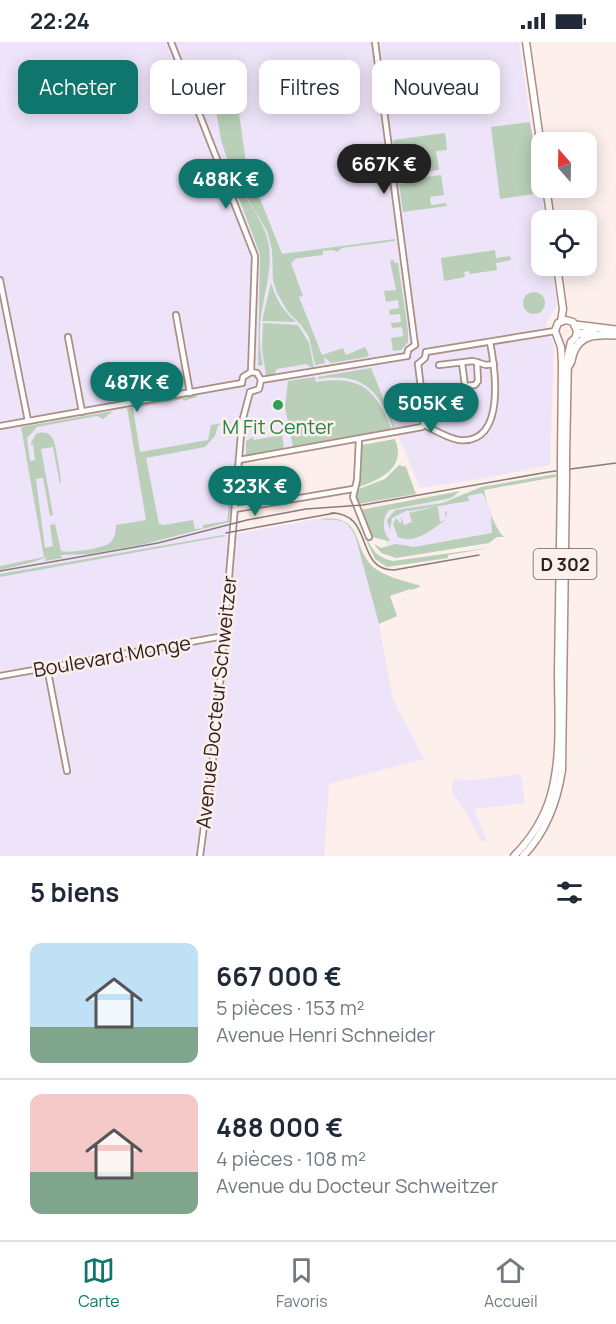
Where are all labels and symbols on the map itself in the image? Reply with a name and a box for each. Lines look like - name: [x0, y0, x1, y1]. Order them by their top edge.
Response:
- north arrow: [531, 132, 597, 198]
- pin: 667K €: [335, 144, 433, 195]
- pin: 488K €: [177, 159, 275, 210]
- pin: 487K €: [88, 362, 186, 413]
- pin: 505K €: [382, 383, 480, 434]
- marker: M Fit Center: [271, 398, 285, 412]
- place label: M Fit Center: [222, 413, 334, 440]
- pin: 323K €: [206, 466, 304, 517]
- road number: D 302: [534, 549, 596, 579]
- street label: Avenue Docteur Schweitzer: [189, 574, 243, 830]
- street label: Boulevard Monge: [31, 629, 193, 683]

